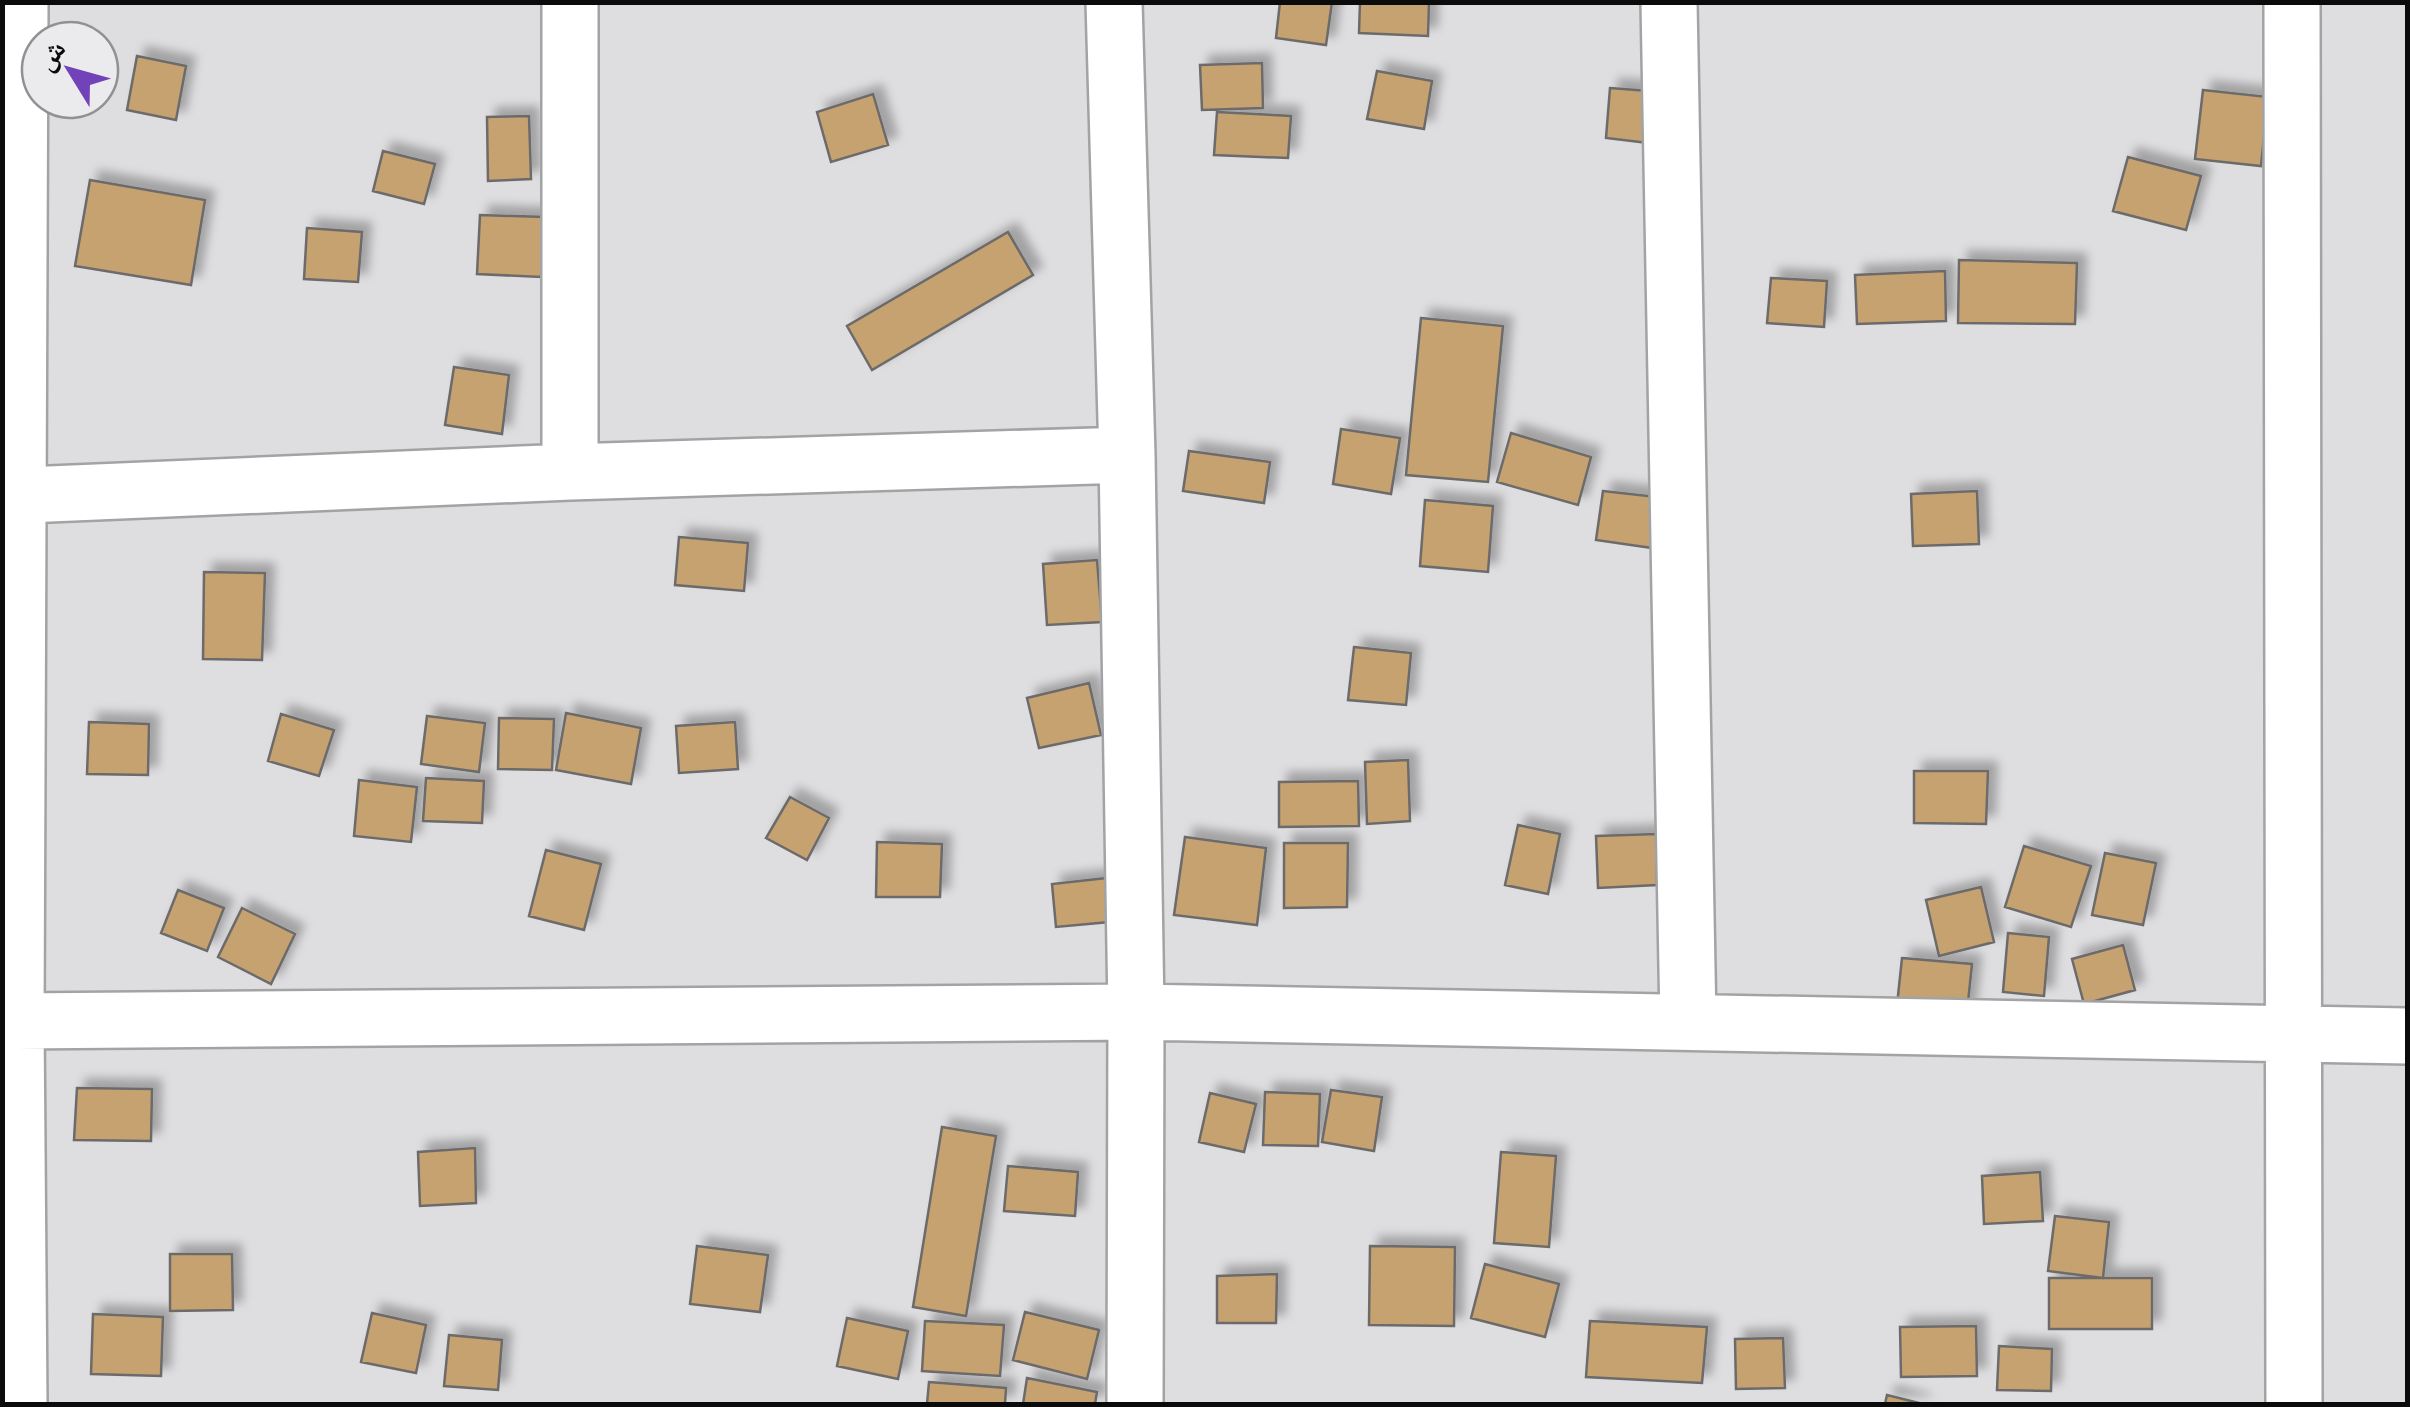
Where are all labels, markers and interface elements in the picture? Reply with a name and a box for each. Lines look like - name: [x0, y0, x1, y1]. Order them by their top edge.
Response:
- north arrow: [20, 20, 120, 120]
- text: ش: [29, 34, 73, 78]

